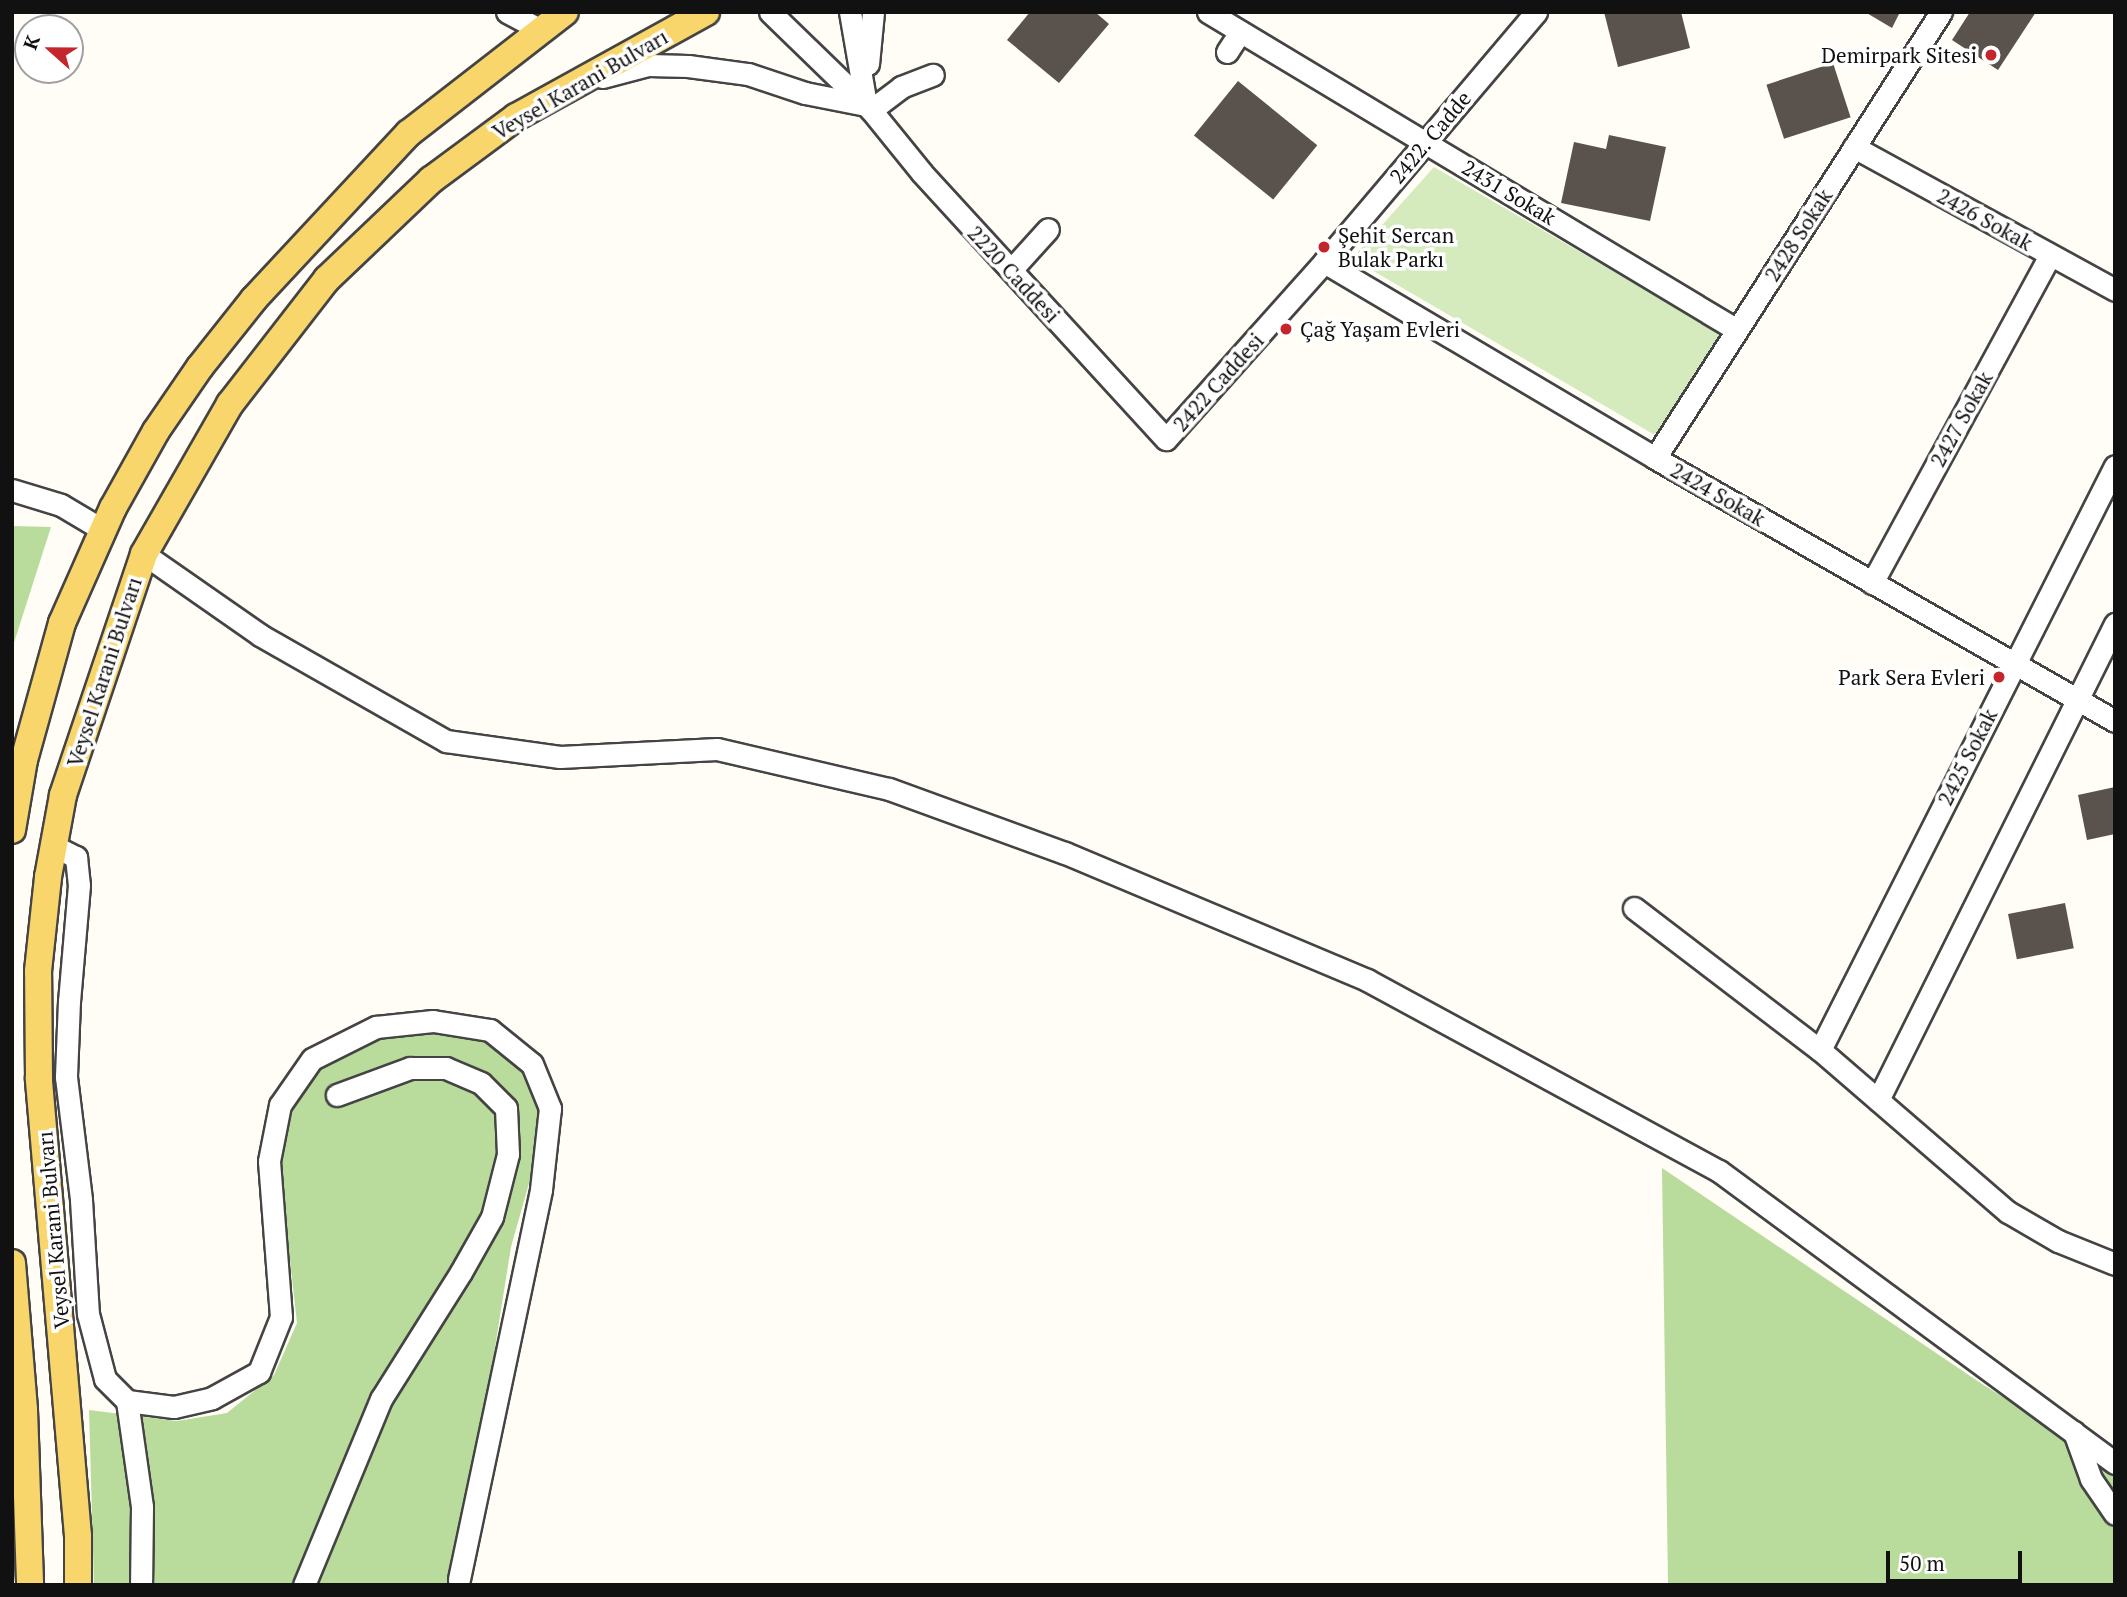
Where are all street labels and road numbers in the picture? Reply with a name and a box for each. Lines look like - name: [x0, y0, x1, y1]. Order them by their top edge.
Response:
- street label: Veysel Karani Bulvarı: [488, 24, 672, 144]
- street label: 2422. Cadde: [1384, 85, 1476, 189]
- street label: 2431 Sokak: [1458, 154, 1560, 230]
- street label: 2426 Sokak: [1933, 183, 2037, 255]
- street label: 2428 Sokak: [1759, 184, 1837, 286]
- street label: 2220 Caddesi: [963, 220, 1065, 328]
- street label: 2422 Caddesi: [1167, 328, 1269, 436]
- street label: 2427 Sokak: [1925, 367, 1997, 471]
- street label: 2424 Sokak: [1666, 457, 1770, 531]
- street label: Veysel Karani Bulvarı: [61, 574, 147, 770]
- street label: 2425 Sokak: [1932, 704, 2002, 810]
- street label: Veysel Karani Bulvarı: [32, 1130, 74, 1330]

